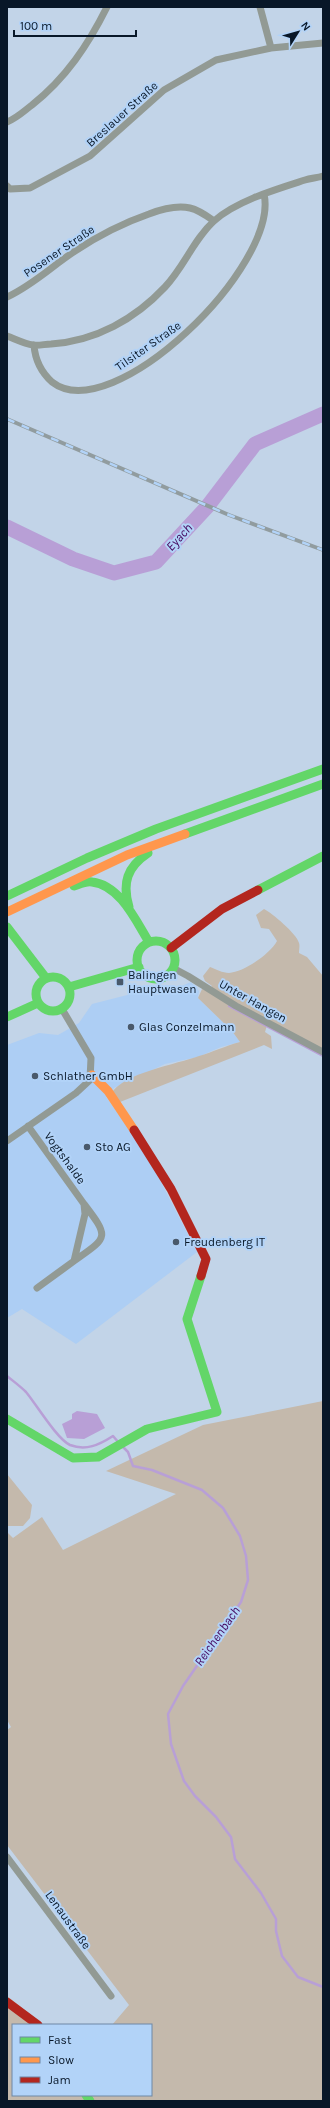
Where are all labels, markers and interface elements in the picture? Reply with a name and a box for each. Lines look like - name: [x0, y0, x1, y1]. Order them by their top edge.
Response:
- scale bar: [14, 12, 136, 38]
- north arrow: [278, 12, 318, 52]
- text: 100 m: [20, 19, 52, 33]
- text: N: [298, 19, 313, 33]
- street label: Breslauer Straße: [83, 78, 161, 150]
- street label: Posener Straße: [21, 222, 97, 280]
- street label: Tilsiter Straße: [112, 318, 184, 374]
- water label: Eyach: [163, 520, 195, 554]
- place label: Balingen Hauptwasen: [128, 968, 196, 996]
- marker: Balingen Hauptwasen: [115, 977, 125, 987]
- street label: Unter Hangen: [217, 977, 289, 1025]
- place label: Glas Conzelmann: [139, 1020, 235, 1034]
- marker: Glas Conzelmann: [126, 1022, 136, 1032]
- place label: Schlather GmbH: [43, 1069, 133, 1083]
- marker: Schlather GmbH: [30, 1071, 40, 1081]
- street label: Vogtshalde: [41, 1129, 89, 1187]
- place label: Sto AG: [95, 1140, 131, 1154]
- marker: Sto AG: [82, 1142, 92, 1152]
- place label: Freudenberg IT: [184, 1235, 265, 1249]
- marker: Freudenberg IT: [171, 1237, 181, 1247]
- water label: Reichenbach: [191, 1603, 243, 1669]
- street label: Lenaustraße: [42, 1888, 94, 1952]
- legend: [12, 2024, 152, 2096]
- text: Fast: [48, 2033, 72, 2047]
- text: Slow: [48, 2053, 74, 2067]
- text: Jam: [48, 2073, 71, 2087]

